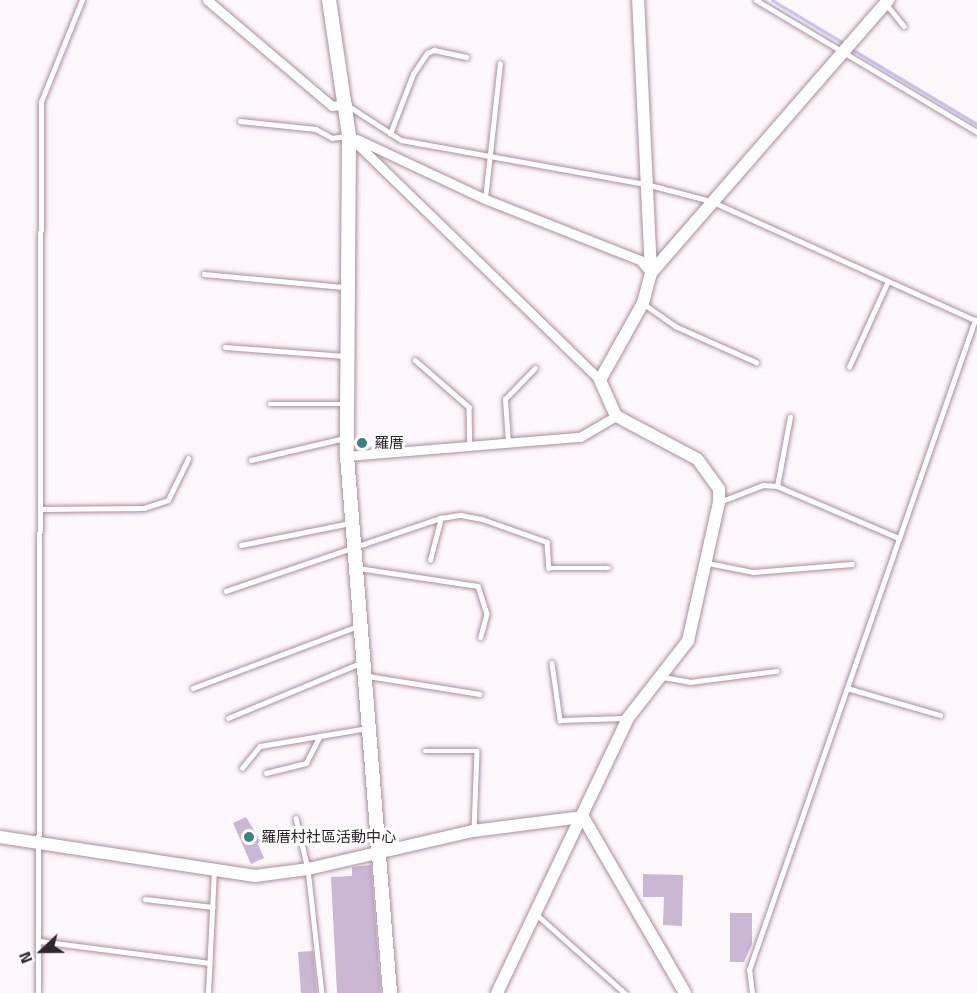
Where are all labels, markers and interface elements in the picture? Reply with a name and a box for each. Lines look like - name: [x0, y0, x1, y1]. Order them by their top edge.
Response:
- place label: 羅厝: [374, 434, 404, 452]
- marker: 羅厝: [355, 436, 369, 450]
- place label: 羅厝村社區活動中心: [261, 828, 396, 846]
- marker: 羅厝村社區活動中心: [242, 830, 256, 844]
- north arrow: [12, 921, 72, 981]
- text: N: [12, 948, 39, 967]

